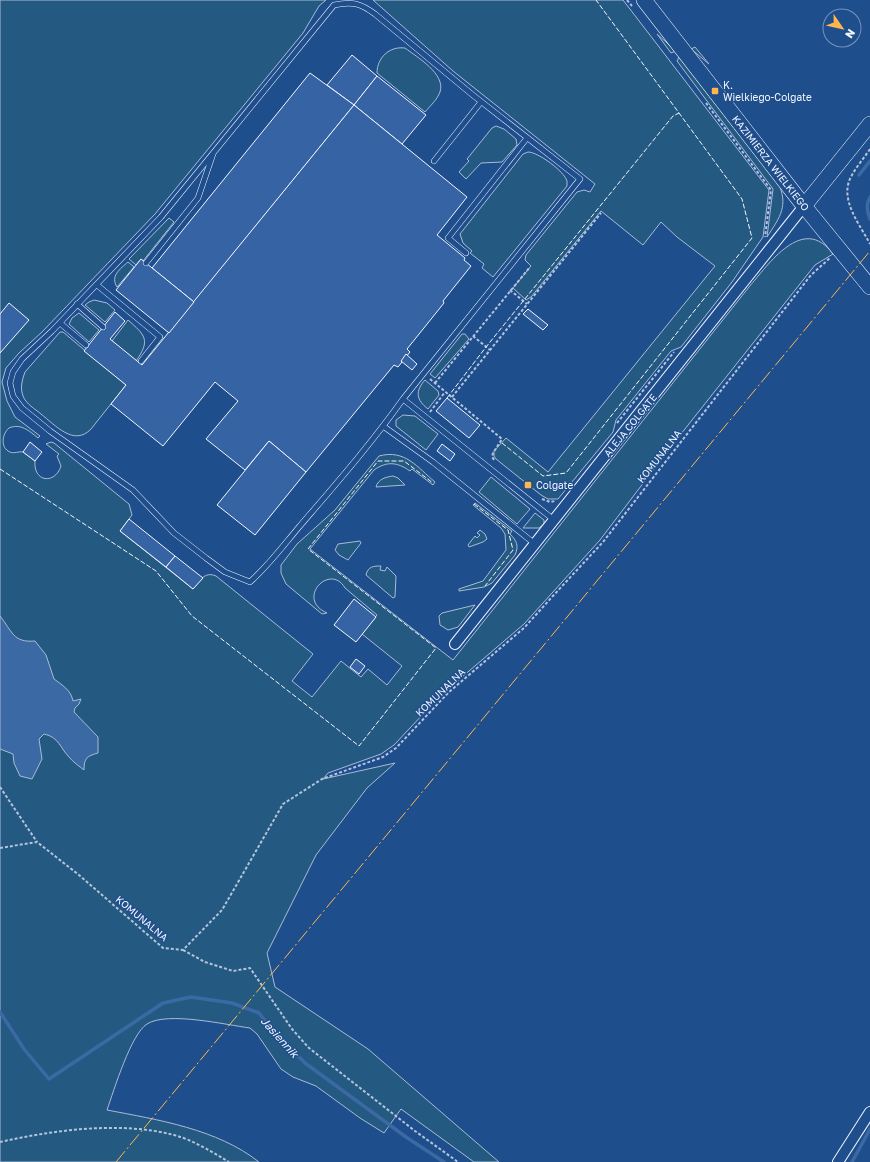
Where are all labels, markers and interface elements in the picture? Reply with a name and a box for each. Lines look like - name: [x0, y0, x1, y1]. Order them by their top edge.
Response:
- north arrow: [822, 8, 862, 48]
- text: N: [843, 27, 858, 41]
- place label: K. Wielkiego-Colgate: [723, 79, 812, 103]
- marker: K. Wielkiego-Colgate: [710, 86, 720, 96]
- street label: KAZIMIERZA WIELKIEGO: [730, 113, 812, 213]
- street label: ALEJA COLGATE: [601, 391, 659, 459]
- street label: KOMUNALNA: [634, 427, 684, 485]
- place label: Colgate: [536, 479, 574, 491]
- marker: Colgate: [523, 480, 533, 490]
- street label: KOMUNALNA: [413, 665, 468, 719]
- street label: KOMUNALNA: [114, 893, 171, 943]
- water label: Jasiennik: [258, 1014, 303, 1061]

